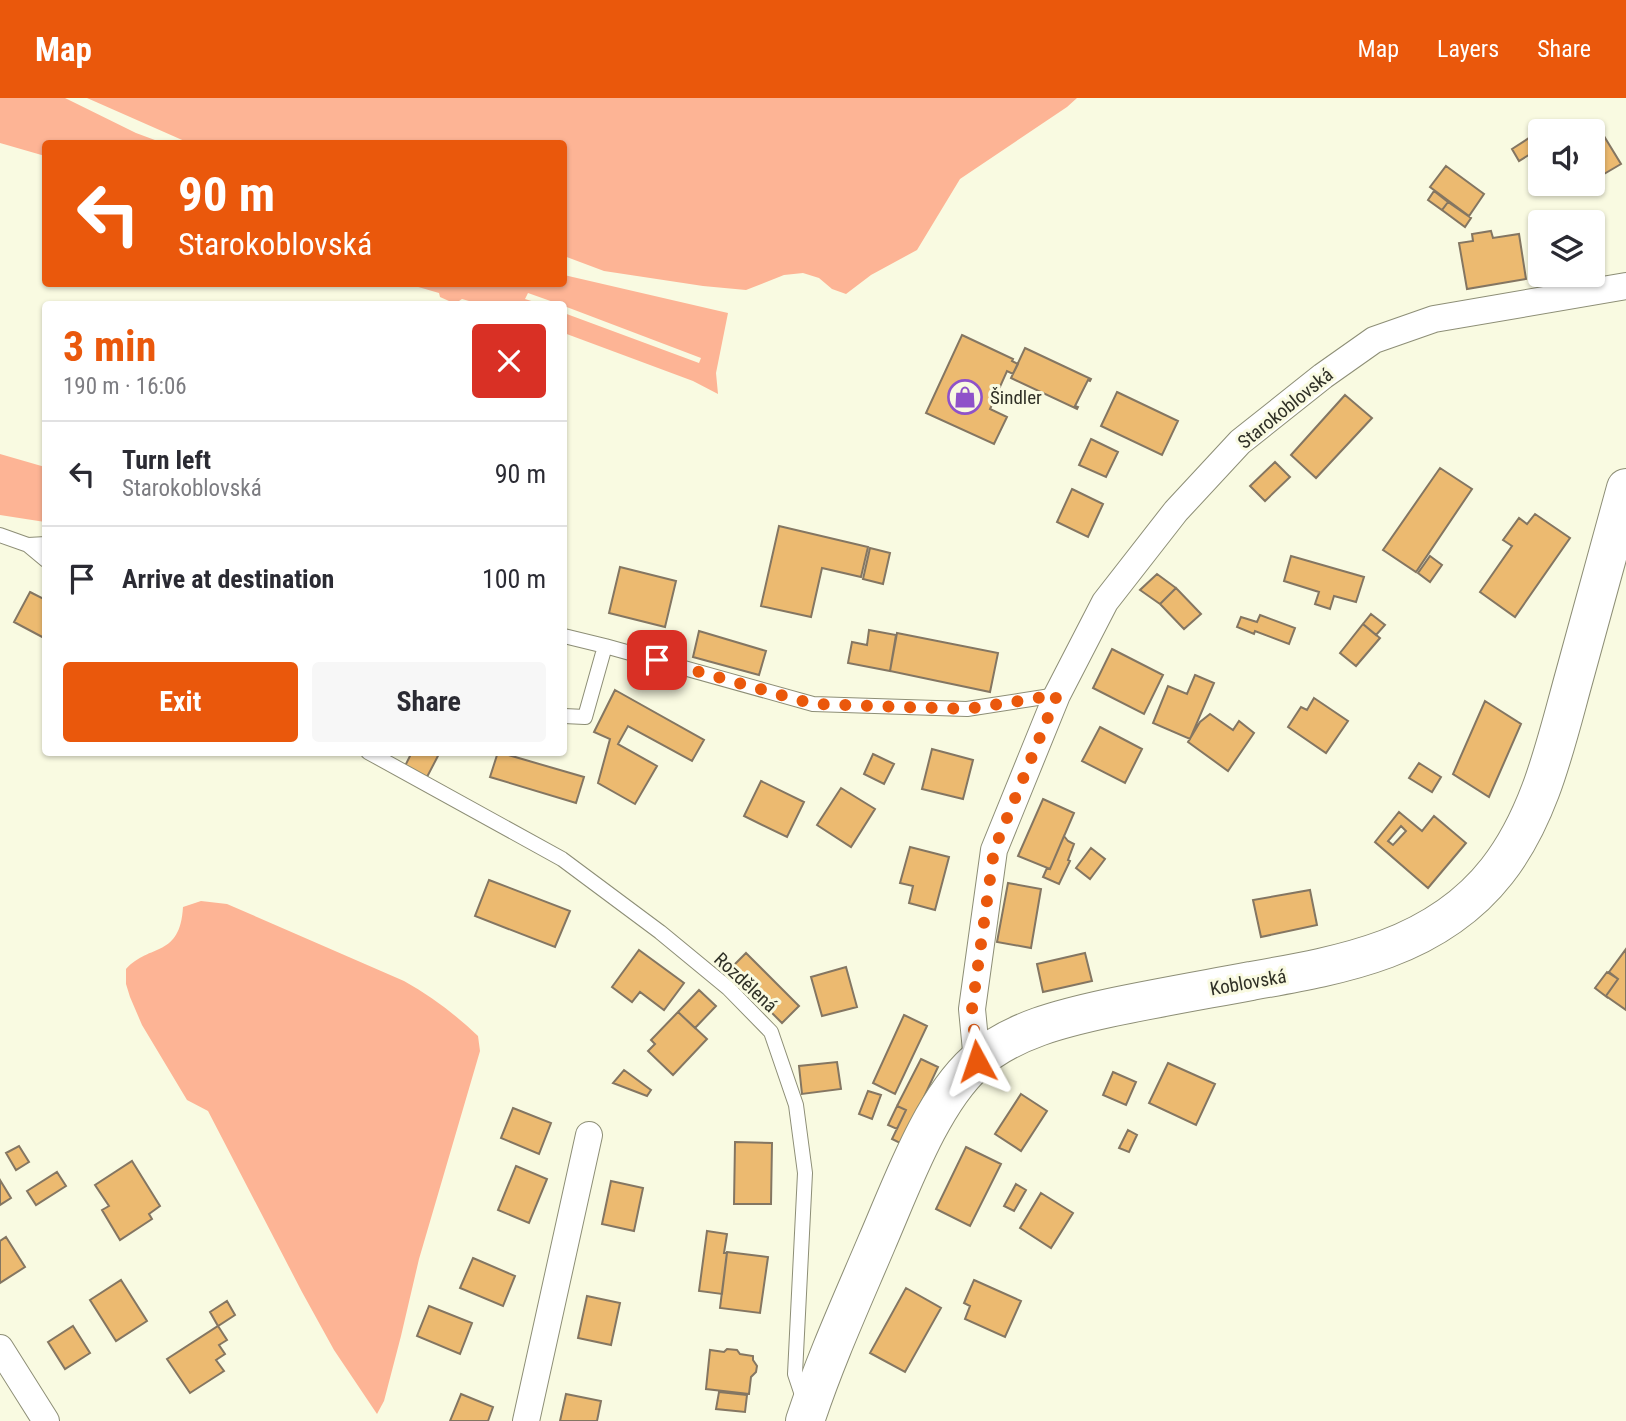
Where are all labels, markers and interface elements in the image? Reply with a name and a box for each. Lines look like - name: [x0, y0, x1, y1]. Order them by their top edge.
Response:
- text: Map: [35, 30, 92, 69]
- text: Map: [1358, 35, 1399, 63]
- text: Layers: [1437, 35, 1499, 63]
- text: Share: [1537, 35, 1591, 63]
- map controls: [1528, 119, 1605, 287]
- button: sound: [1528, 119, 1605, 196]
- text: 90 m: [178, 166, 275, 223]
- icon: left: [63, 168, 154, 259]
- button: layers: [1528, 210, 1605, 287]
- text: Starokoblovská: [178, 225, 372, 263]
- text: 3 min: [63, 322, 156, 371]
- button: close: [472, 324, 546, 398]
- street label: Starokoblovská: [1233, 363, 1337, 454]
- text: 190 m · 16:06: [63, 373, 187, 400]
- shop icon: Šindler: [946, 378, 984, 416]
- place label: Šindler: [990, 386, 1042, 409]
- text: Turn left: [122, 445, 211, 475]
- icon: left: [63, 455, 101, 493]
- text: 90 m: [495, 459, 546, 489]
- text: Starokoblovská: [122, 475, 262, 502]
- icon: arrive: [63, 560, 101, 598]
- text: Arrive at destination: [122, 564, 334, 594]
- text: 100 m: [482, 564, 546, 594]
- pin: [627, 630, 687, 690]
- icon: arrive: [638, 641, 676, 679]
- button: Exit: [63, 662, 298, 742]
- button: Share: [312, 662, 546, 742]
- street label: Rozdělená: [709, 948, 782, 1017]
- street label: Koblovská: [1208, 964, 1288, 1001]
- position arrow: [940, 1024, 1014, 1098]

